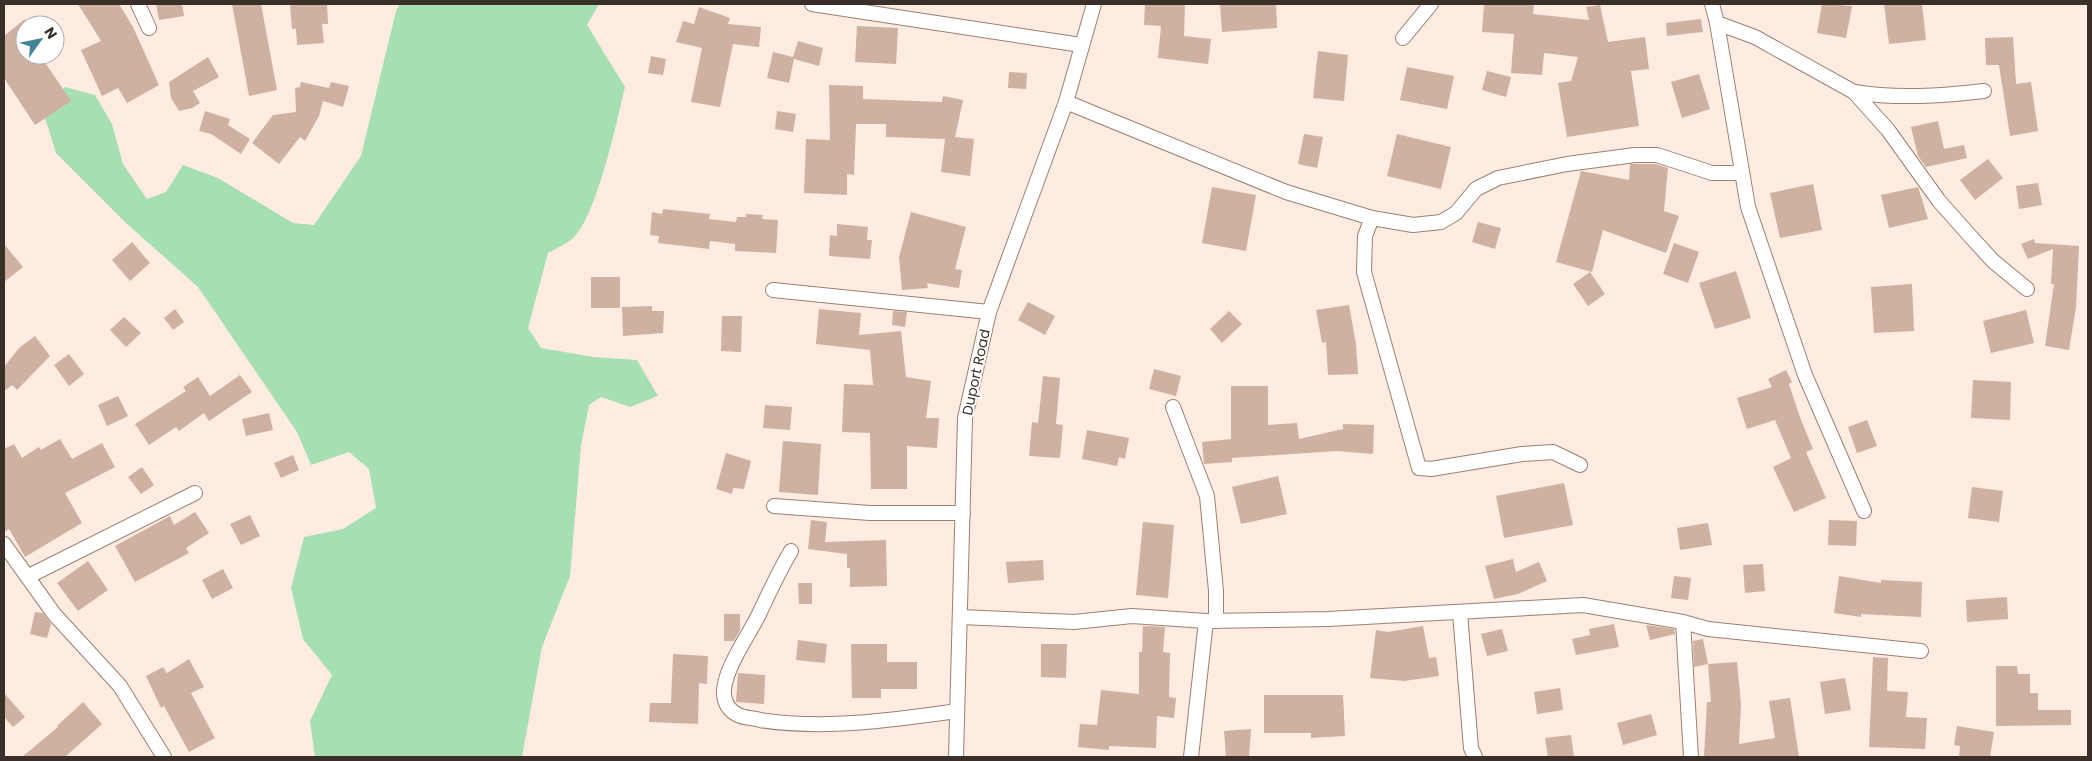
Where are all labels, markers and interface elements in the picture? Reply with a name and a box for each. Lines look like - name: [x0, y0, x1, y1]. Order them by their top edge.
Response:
- north arrow: [15, 15, 65, 65]
- text: N: [40, 23, 62, 43]
- street label: Duport Road: [957, 327, 995, 417]

